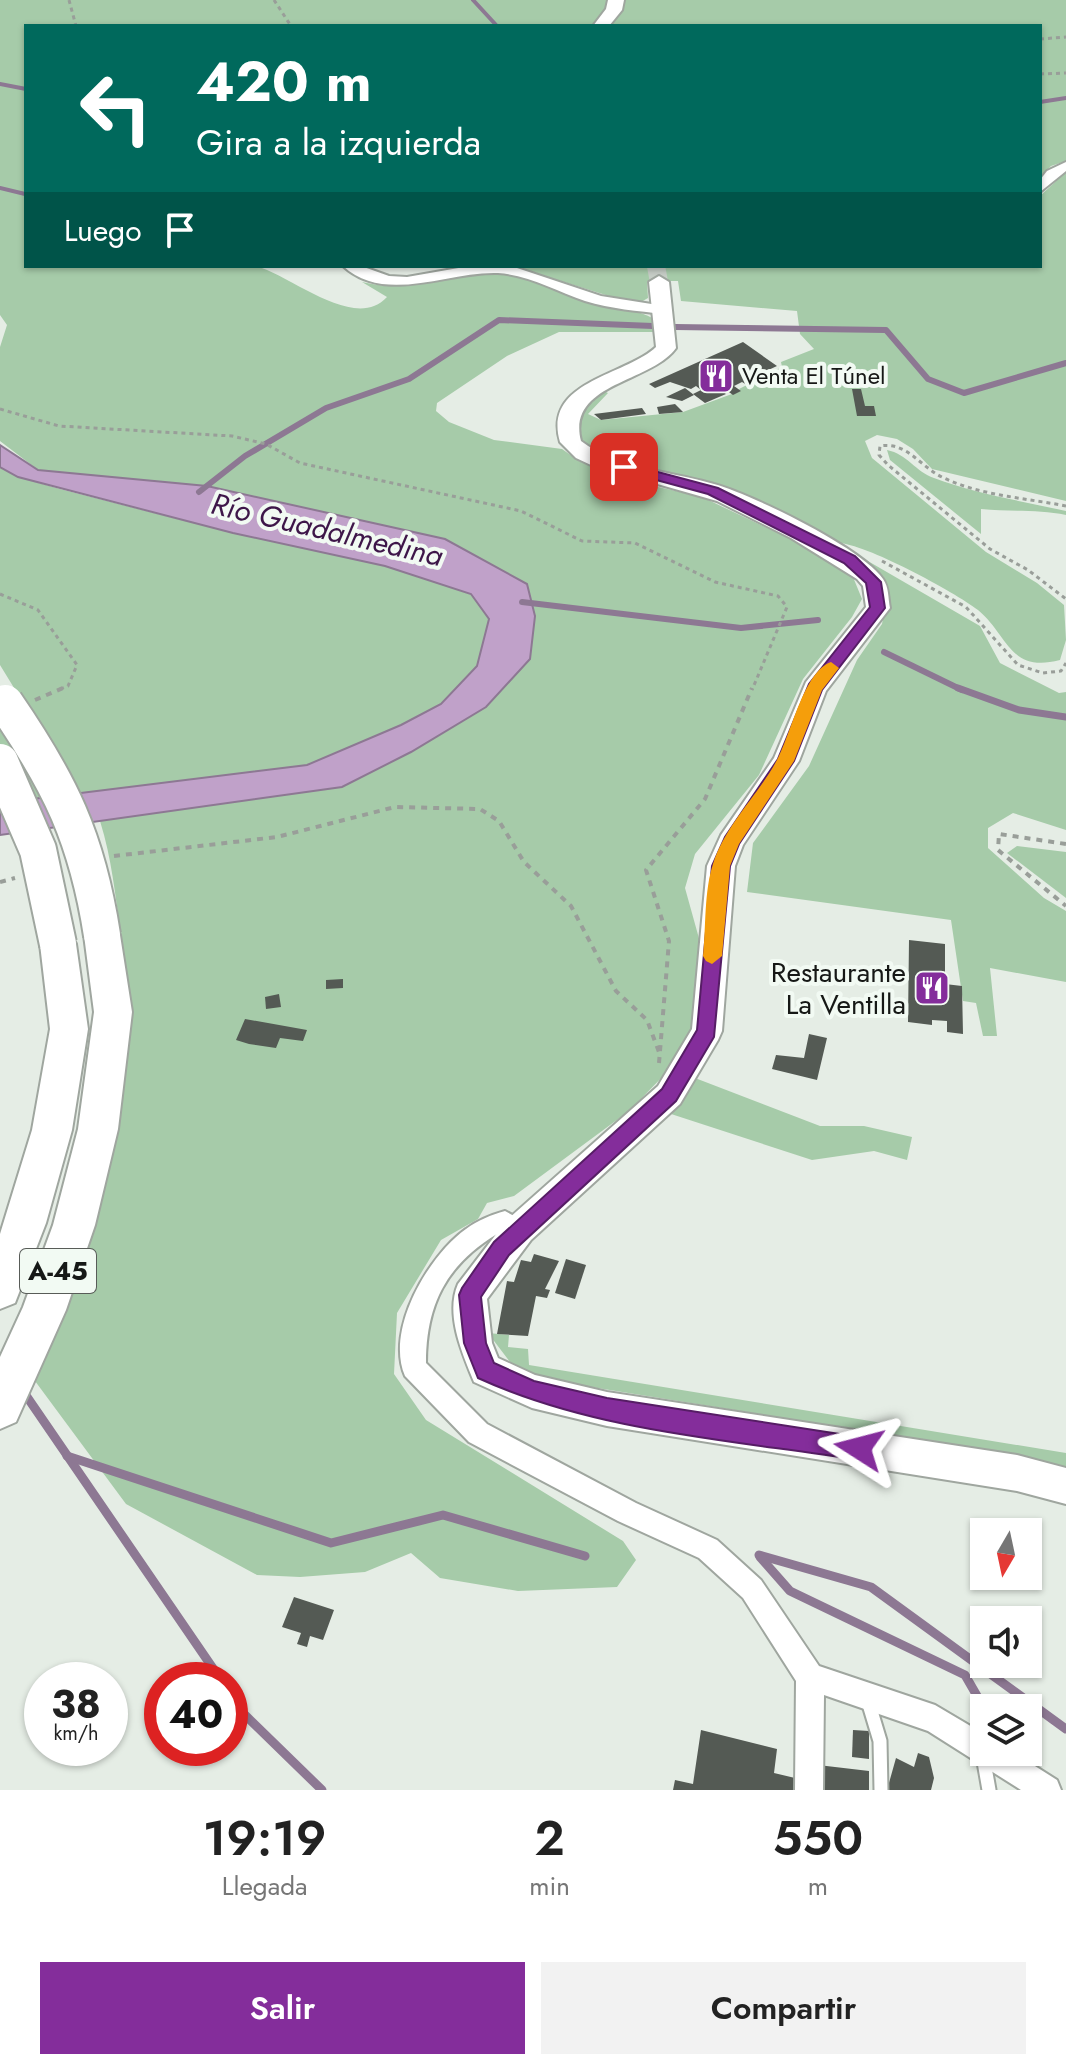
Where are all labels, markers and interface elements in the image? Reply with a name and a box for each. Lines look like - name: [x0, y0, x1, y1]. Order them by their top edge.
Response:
- text: 420 m: [196, 41, 372, 122]
- icon: left: [64, 56, 168, 160]
- text: Gira a la izquierda: [196, 116, 481, 168]
- icon: arrive: [158, 208, 202, 252]
- text: Luego: [64, 209, 142, 252]
- restaurant icon: Venta El Túnel: [697, 357, 735, 395]
- place label: Venta El Túnel: [742, 358, 886, 393]
- pin: [590, 433, 658, 501]
- icon: arrive: [602, 445, 646, 489]
- water label: Río Guadalmedina: [207, 482, 448, 577]
- place label: Restaurante La Ventilla: [771, 952, 906, 1025]
- restaurant icon: Restaurante La Ventilla: [913, 969, 951, 1007]
- road number: A-45: [20, 1249, 96, 1293]
- position arrow: [817, 1406, 901, 1490]
- north arrow: [970, 1518, 1042, 1590]
- map controls: [970, 1518, 1042, 1766]
- button: sound: [970, 1606, 1042, 1678]
- speed limit sign: 40: [144, 1662, 248, 1766]
- text: 38: [51, 1675, 101, 1733]
- button: layers: [970, 1694, 1042, 1766]
- text: km/h: [53, 1719, 99, 1748]
- text: 19:19: [203, 1804, 327, 1873]
- text: 2: [535, 1804, 565, 1873]
- text: 550: [773, 1804, 863, 1873]
- text: Llegada: [222, 1867, 308, 1905]
- text: min: [529, 1867, 570, 1905]
- text: m: [808, 1867, 828, 1905]
- button: Salir: [40, 1962, 525, 2054]
- button: Compartir: [541, 1962, 1026, 2054]

